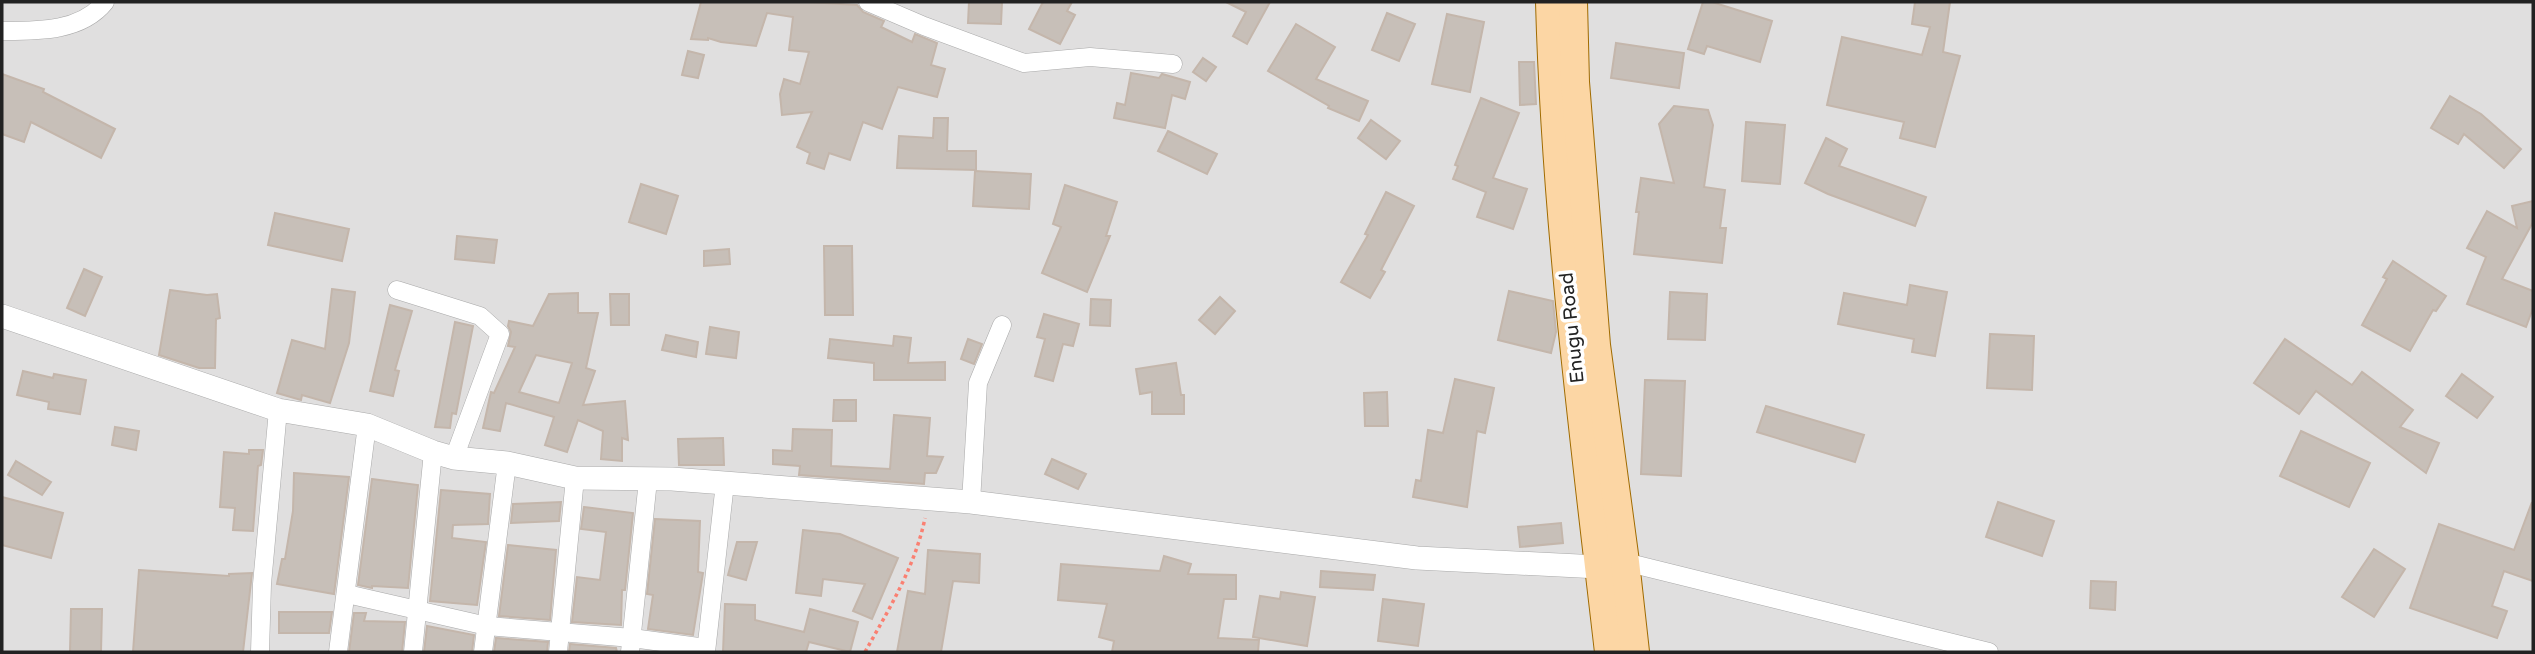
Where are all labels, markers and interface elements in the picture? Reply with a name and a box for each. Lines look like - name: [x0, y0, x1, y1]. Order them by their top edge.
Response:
- street label: Enugu Road: [1555, 271, 1589, 384]

